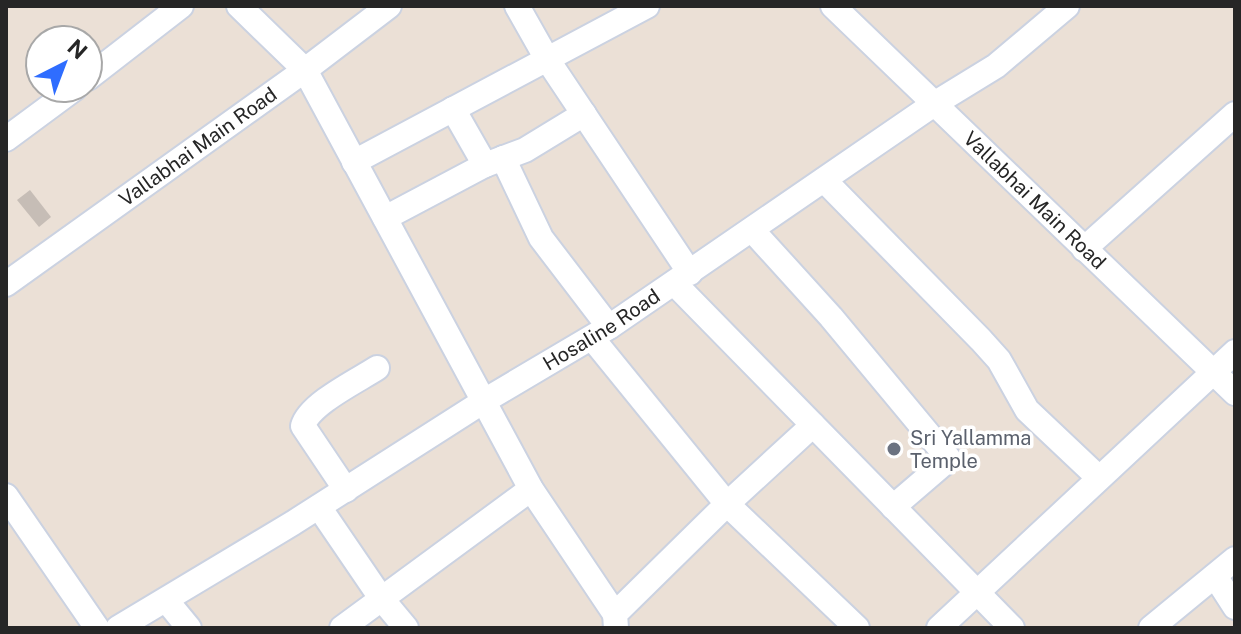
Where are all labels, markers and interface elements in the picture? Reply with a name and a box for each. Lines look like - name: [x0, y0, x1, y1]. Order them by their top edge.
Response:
- north arrow: [24, 24, 104, 104]
- text: N: [62, 34, 92, 65]
- street label: Vallabhai Main Road: [114, 82, 281, 211]
- street label: Vallabhai Main Road: [959, 126, 1111, 274]
- street label: Hosaline Road: [538, 284, 664, 375]
- place label: Sri Yallamma Temple: [910, 426, 1031, 473]
- marker: Sri Yallamma Temple: [885, 440, 903, 458]

